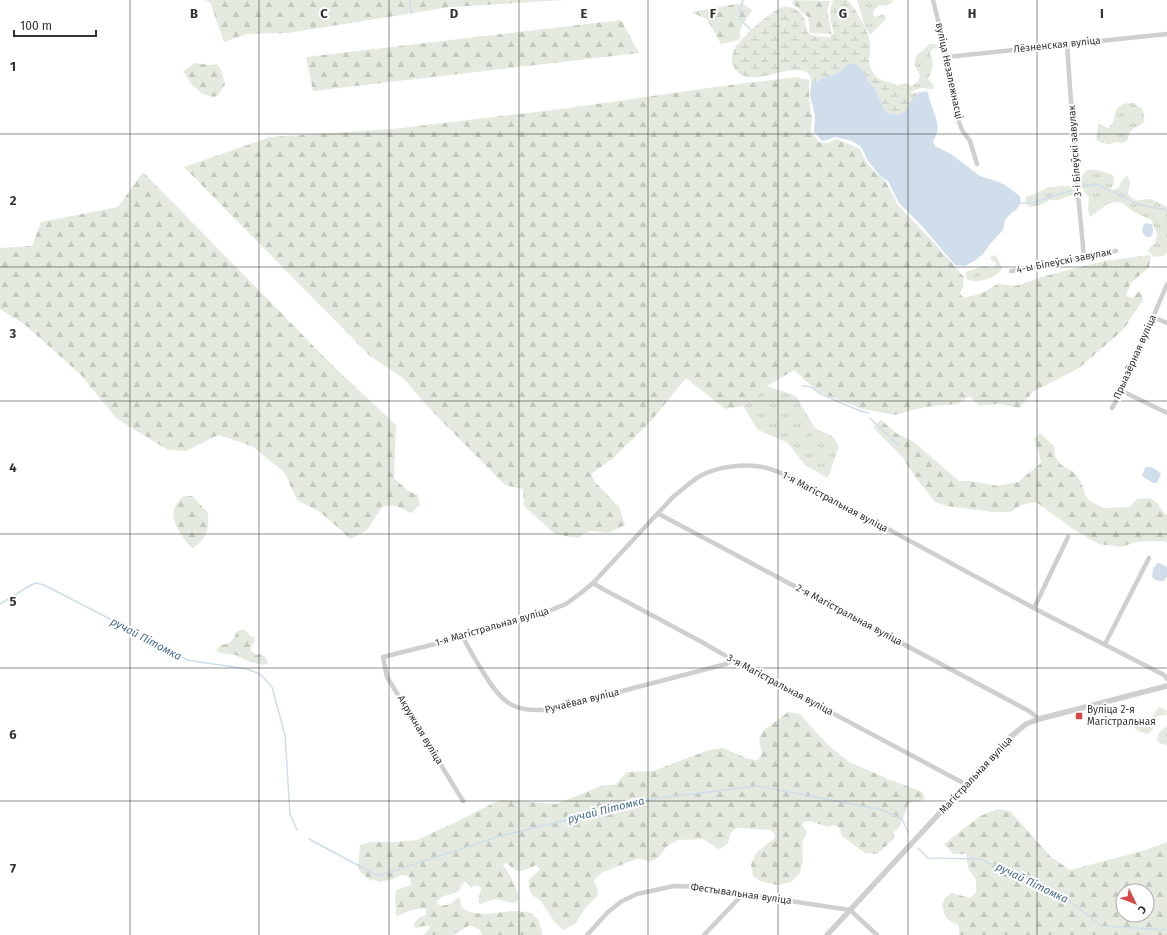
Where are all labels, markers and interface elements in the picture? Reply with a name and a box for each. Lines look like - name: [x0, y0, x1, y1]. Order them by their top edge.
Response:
- text: B: [190, 6, 198, 21]
- text: C: [320, 6, 328, 21]
- text: D: [450, 6, 459, 21]
- text: E: [581, 6, 588, 21]
- text: F: [710, 6, 717, 21]
- text: G: [839, 6, 847, 21]
- text: H: [968, 6, 976, 21]
- text: I: [1100, 6, 1104, 21]
- scale bar: [14, 12, 96, 38]
- text: 100 m: [20, 19, 52, 33]
- street label: вуліца Незалежнасці: [933, 21, 966, 120]
- street label: Лёзненская вуліца: [1013, 33, 1101, 56]
- text: 1: [10, 59, 16, 74]
- street label: 3-і Білеўскі завулак: [1065, 104, 1084, 197]
- text: 2: [10, 193, 17, 208]
- street label: 4-ы Білеўскі завулак: [1015, 245, 1113, 276]
- street label: Прыазёрная вуліца: [1110, 312, 1159, 401]
- text: 3: [9, 326, 17, 341]
- text: 4: [9, 460, 17, 475]
- street label: 1-я Магістральная вуліца: [780, 468, 890, 535]
- street label: 2-я Магістральная вуліца: [794, 581, 905, 648]
- text: 5: [10, 594, 17, 609]
- street label: 1-я Магістральная вуліца: [433, 604, 550, 649]
- water label: ручай Пітомка: [108, 615, 184, 663]
- street label: 3-я Магістральная вуліца: [725, 651, 836, 718]
- street label: Ручаёвая вуліца: [543, 685, 621, 716]
- street label: Акружная вуліца: [395, 693, 446, 767]
- place label: Вуліца 2-я Магістральная: [1087, 703, 1156, 728]
- marker: Вуліца 2-я Магістральная: [1074, 711, 1084, 721]
- text: 6: [9, 727, 17, 742]
- street label: Магістральная вуліца: [936, 733, 1015, 816]
- water label: ручай Пітомка: [566, 794, 646, 826]
- water label: ручай Пітомка: [994, 860, 1070, 906]
- text: 7: [10, 861, 16, 876]
- street label: Фестывальная вуліца: [690, 880, 792, 907]
- north arrow: [1115, 883, 1155, 923]
- text: С: [1135, 903, 1149, 917]

